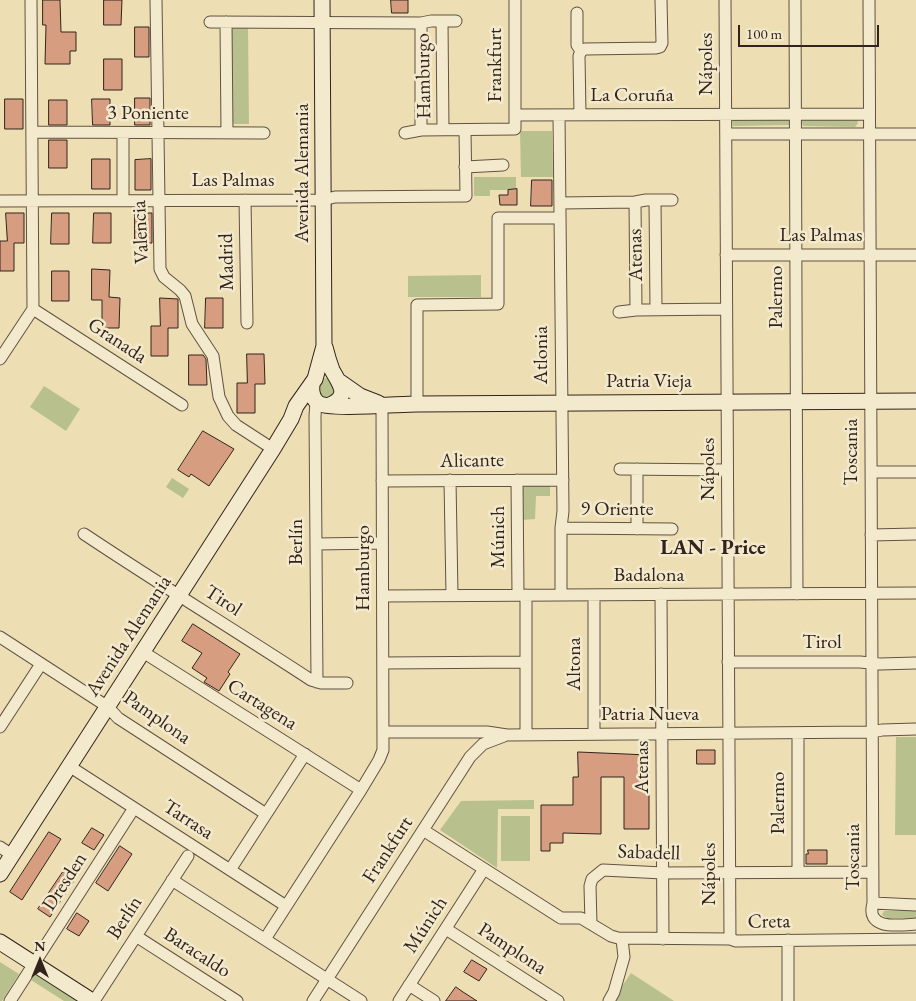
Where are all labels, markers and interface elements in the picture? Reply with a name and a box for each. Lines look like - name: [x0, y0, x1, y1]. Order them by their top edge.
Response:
- scale bar: [741, 15, 882, 47]
- text: 100 m: [746, 24, 782, 43]
- street label: Frankfurt: [484, 28, 508, 102]
- street label: Hamburgo: [411, 33, 437, 119]
- street label: Nápoles: [695, 33, 719, 95]
- street label: La Coruña: [590, 84, 674, 108]
- street label: 3 Poniente: [107, 102, 189, 126]
- street label: Avenida Alemania: [291, 103, 315, 243]
- street label: Las Palmas: [192, 169, 274, 193]
- street label: Valencia: [127, 200, 155, 264]
- street label: Las Palmas: [780, 224, 862, 248]
- street label: Atenas: [624, 228, 648, 282]
- street label: Madrid: [215, 233, 239, 291]
- street label: Palermo: [765, 266, 789, 328]
- street label: Granada: [83, 313, 151, 369]
- street label: Atlonia: [530, 326, 554, 384]
- street label: Patria Vieja: [606, 370, 692, 394]
- street label: Toscania: [840, 419, 864, 485]
- street label: Nápoles: [697, 438, 721, 500]
- street label: Alicante: [440, 448, 504, 474]
- street label: 9 Oriente: [581, 498, 653, 522]
- street label: Múnich: [487, 506, 511, 568]
- street label: Berlín: [285, 519, 309, 565]
- street label: Hamburgo: [352, 525, 376, 611]
- district label: LAN - Price: [660, 535, 766, 561]
- street label: Badalona: [613, 564, 685, 588]
- street label: Avenida Alemania: [81, 571, 177, 701]
- street label: Tirol: [200, 580, 246, 622]
- street label: Tirol: [802, 631, 842, 655]
- street label: Altona: [563, 637, 587, 691]
- street label: Cartagena: [222, 674, 302, 736]
- street label: Pamplona: [119, 686, 195, 750]
- street label: Patria Nueva: [601, 703, 699, 727]
- street label: Atenas: [631, 741, 655, 793]
- street label: Palermo: [767, 772, 791, 834]
- street label: Tarrasa: [158, 795, 218, 845]
- street label: Frankfurt: [358, 812, 418, 888]
- street label: Toscania: [842, 824, 866, 890]
- street label: Sabadell: [617, 840, 681, 866]
- street label: Nápoles: [698, 843, 722, 905]
- street label: Dresden: [37, 848, 93, 916]
- street label: Berlín: [102, 892, 148, 944]
- street label: Múnich: [399, 892, 453, 958]
- street label: Creta: [747, 910, 791, 934]
- street label: Pamplona: [473, 918, 551, 980]
- street label: Baracaldo: [159, 923, 235, 983]
- north arrow: [15, 936, 65, 986]
- text: N: [34, 937, 46, 955]

